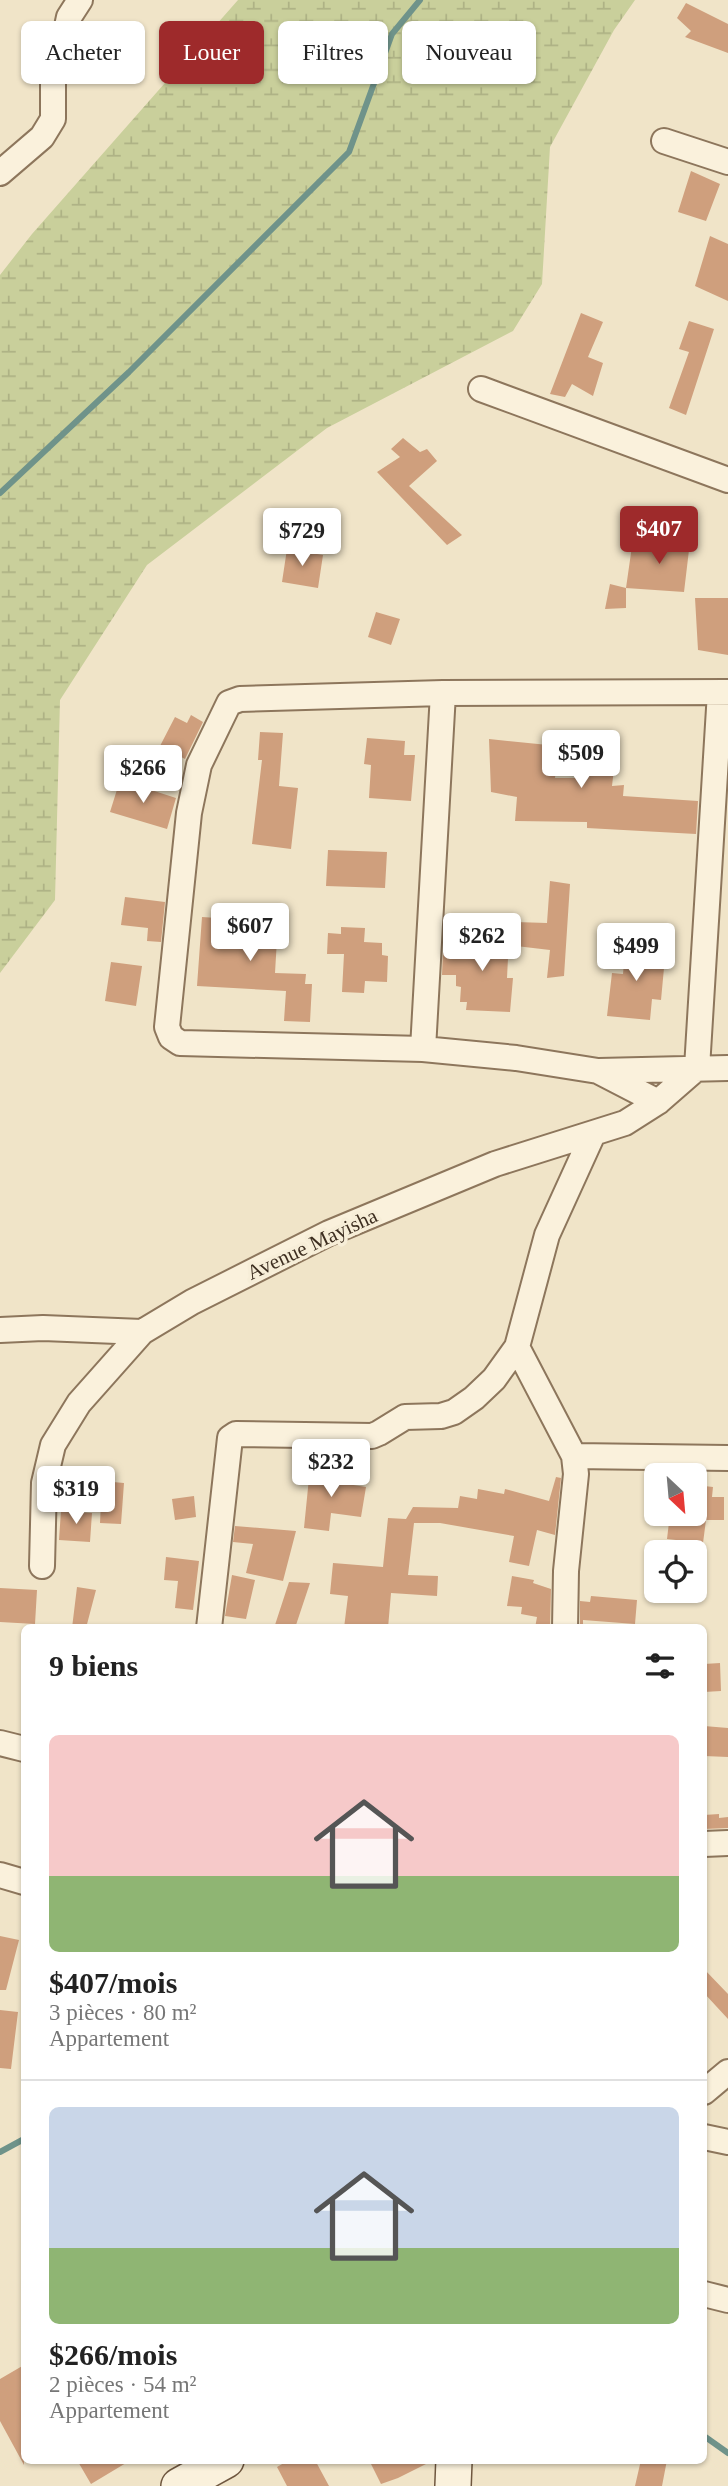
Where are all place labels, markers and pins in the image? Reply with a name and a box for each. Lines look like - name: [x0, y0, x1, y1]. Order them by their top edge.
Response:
- pin: $407: [618, 506, 700, 566]
- pin: $729: [261, 508, 343, 568]
- pin: $509: [540, 730, 622, 790]
- pin: $266: [102, 746, 184, 805]
- pin: $607: [209, 904, 291, 963]
- pin: $262: [441, 914, 523, 973]
- pin: $499: [595, 923, 677, 983]
- pin: $232: [290, 1440, 372, 1499]
- pin: $319: [35, 1466, 117, 1526]

